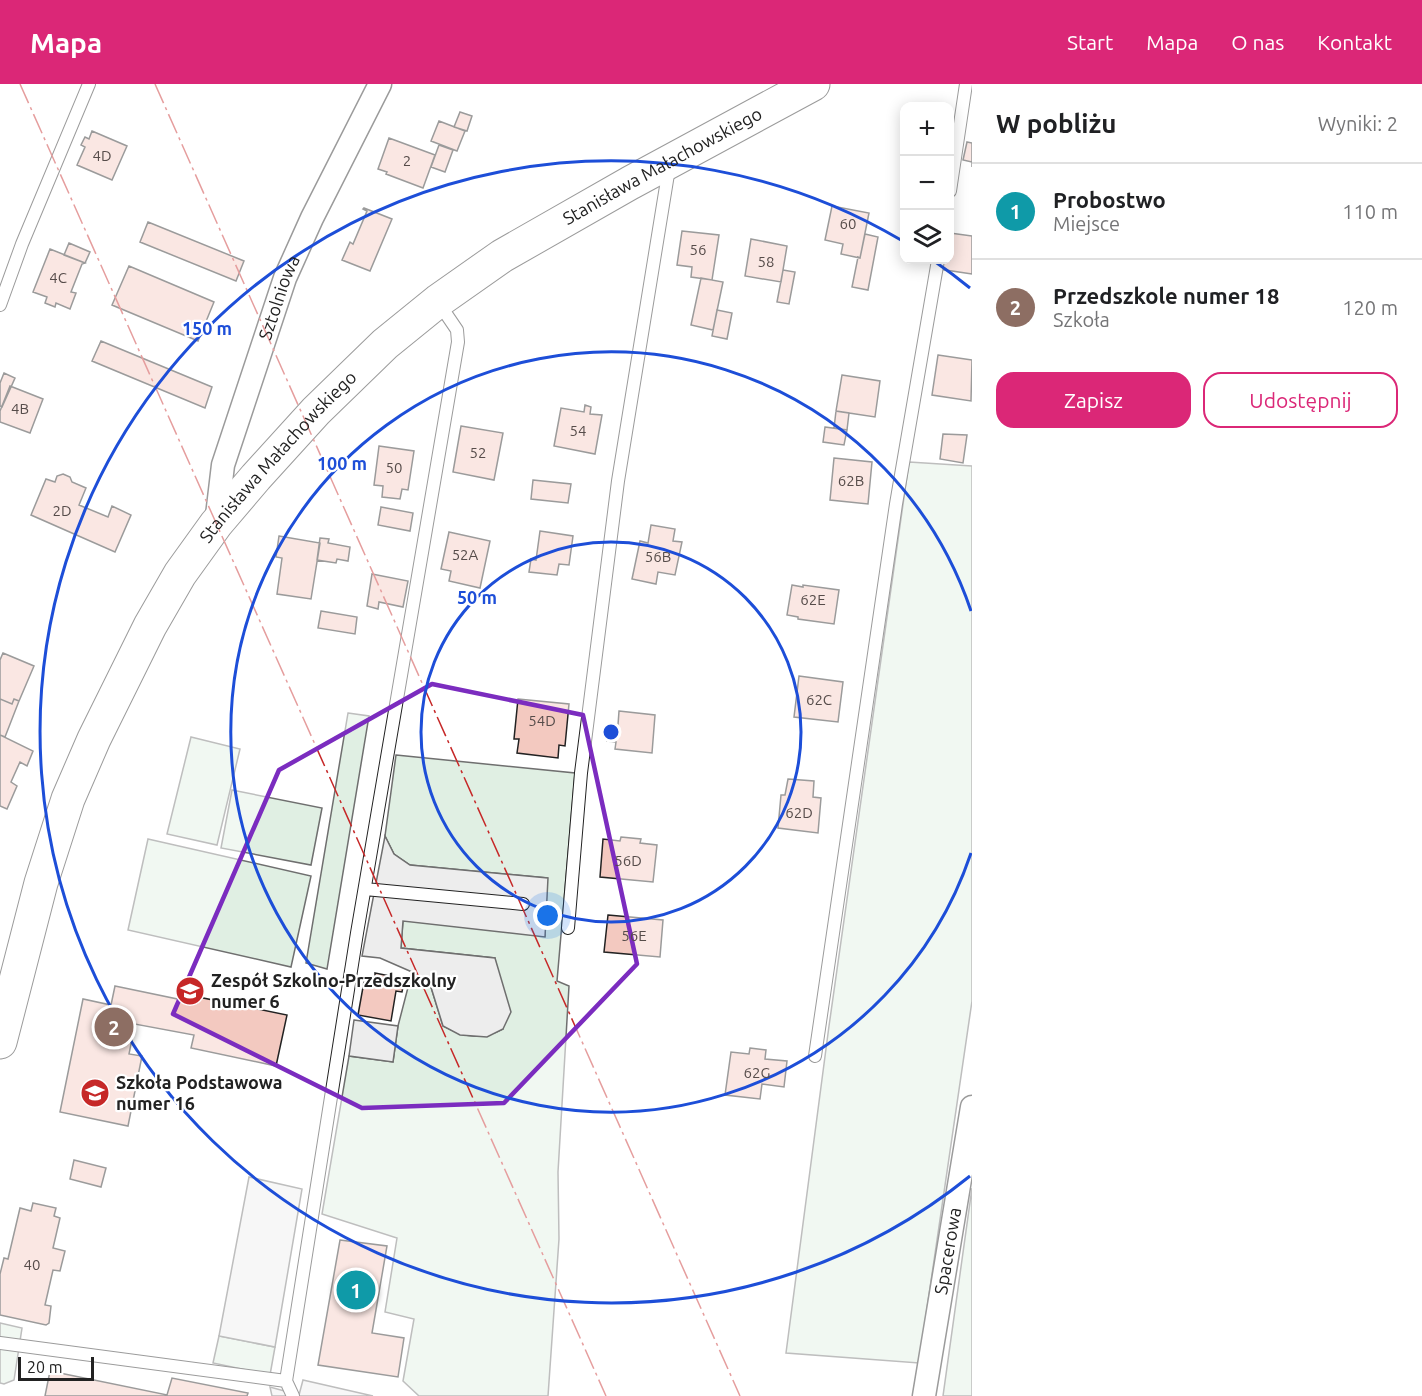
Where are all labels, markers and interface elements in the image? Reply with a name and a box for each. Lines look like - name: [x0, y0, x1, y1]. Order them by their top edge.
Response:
- text: Mapa: [30, 27, 102, 58]
- text: Start: [1067, 30, 1113, 54]
- text: Mapa: [1146, 30, 1198, 54]
- text: O nas: [1231, 30, 1284, 54]
- text: Kontakt: [1317, 30, 1392, 54]
- map controls: [900, 102, 954, 264]
- button: +: [900, 102, 954, 156]
- street label: Stanisława Małachowskiego: [559, 103, 765, 228]
- text: W pobliżu: [996, 109, 1117, 138]
- text: Wyniki: 2: [1318, 112, 1398, 135]
- house number: 4D: [92, 147, 112, 164]
- house number: 2: [403, 152, 411, 169]
- button: −: [900, 156, 954, 210]
- text: Probostwo: [1053, 187, 1166, 212]
- text: 1: [1010, 200, 1021, 223]
- text: 110 m: [1342, 200, 1398, 223]
- button: layers: [900, 210, 954, 264]
- text: Miejsce: [1053, 212, 1120, 235]
- house number: 60: [840, 215, 856, 232]
- house number: 56: [690, 241, 706, 258]
- street label: Sztolniowa: [254, 252, 303, 342]
- house number: 58: [758, 253, 774, 270]
- house number: 4C: [49, 269, 67, 286]
- text: Przedszkole numer 18: [1053, 283, 1279, 308]
- text: 2: [1010, 296, 1021, 319]
- text: 120 m: [1342, 296, 1398, 319]
- text: Szkoła: [1053, 308, 1110, 331]
- text: 150 m: [182, 318, 232, 338]
- street label: Stanisława Małachowskiego: [195, 367, 360, 546]
- button: Zapisz: [996, 372, 1191, 428]
- button: Udostępnij: [1203, 372, 1398, 428]
- house number: 4B: [11, 400, 29, 417]
- house number: 54: [570, 422, 586, 439]
- house number: 52: [470, 444, 486, 461]
- text: 100 m: [317, 453, 367, 473]
- house number: 50: [386, 459, 402, 476]
- house number: 62B: [838, 472, 864, 489]
- house number: 2D: [52, 502, 72, 519]
- house number: 52A: [452, 546, 479, 563]
- house number: 56B: [645, 548, 671, 565]
- text: 50 m: [457, 587, 497, 607]
- house number: 62E: [800, 591, 826, 608]
- house number: 62C: [806, 691, 832, 708]
- house number: 54D: [528, 712, 556, 729]
- centre of rings: [601, 722, 621, 742]
- house number: 62D: [785, 804, 813, 821]
- house number: 56D: [614, 852, 642, 869]
- your location: [533, 901, 562, 930]
- house number: 56E: [621, 927, 647, 944]
- place label: Zespół Szkolno-Przedszkolny numer 6: [211, 970, 457, 1011]
- school or university icon: Zespół Szkolno-Przedszkolny numer 6: [174, 975, 206, 1007]
- pin: 2: [94, 1004, 134, 1050]
- house number: 62G: [744, 1064, 770, 1081]
- place label: Szkoła Podstawowa numer 16: [116, 1072, 282, 1113]
- school or university icon: Szkoła Podstawowa numer 16: [79, 1077, 111, 1109]
- street label: Spacerowa: [930, 1206, 964, 1296]
- house number: 40: [24, 1256, 40, 1273]
- pin: 1: [336, 1268, 376, 1312]
- scale bar: [18, 1354, 94, 1382]
- text: 20 m: [27, 1358, 63, 1376]

